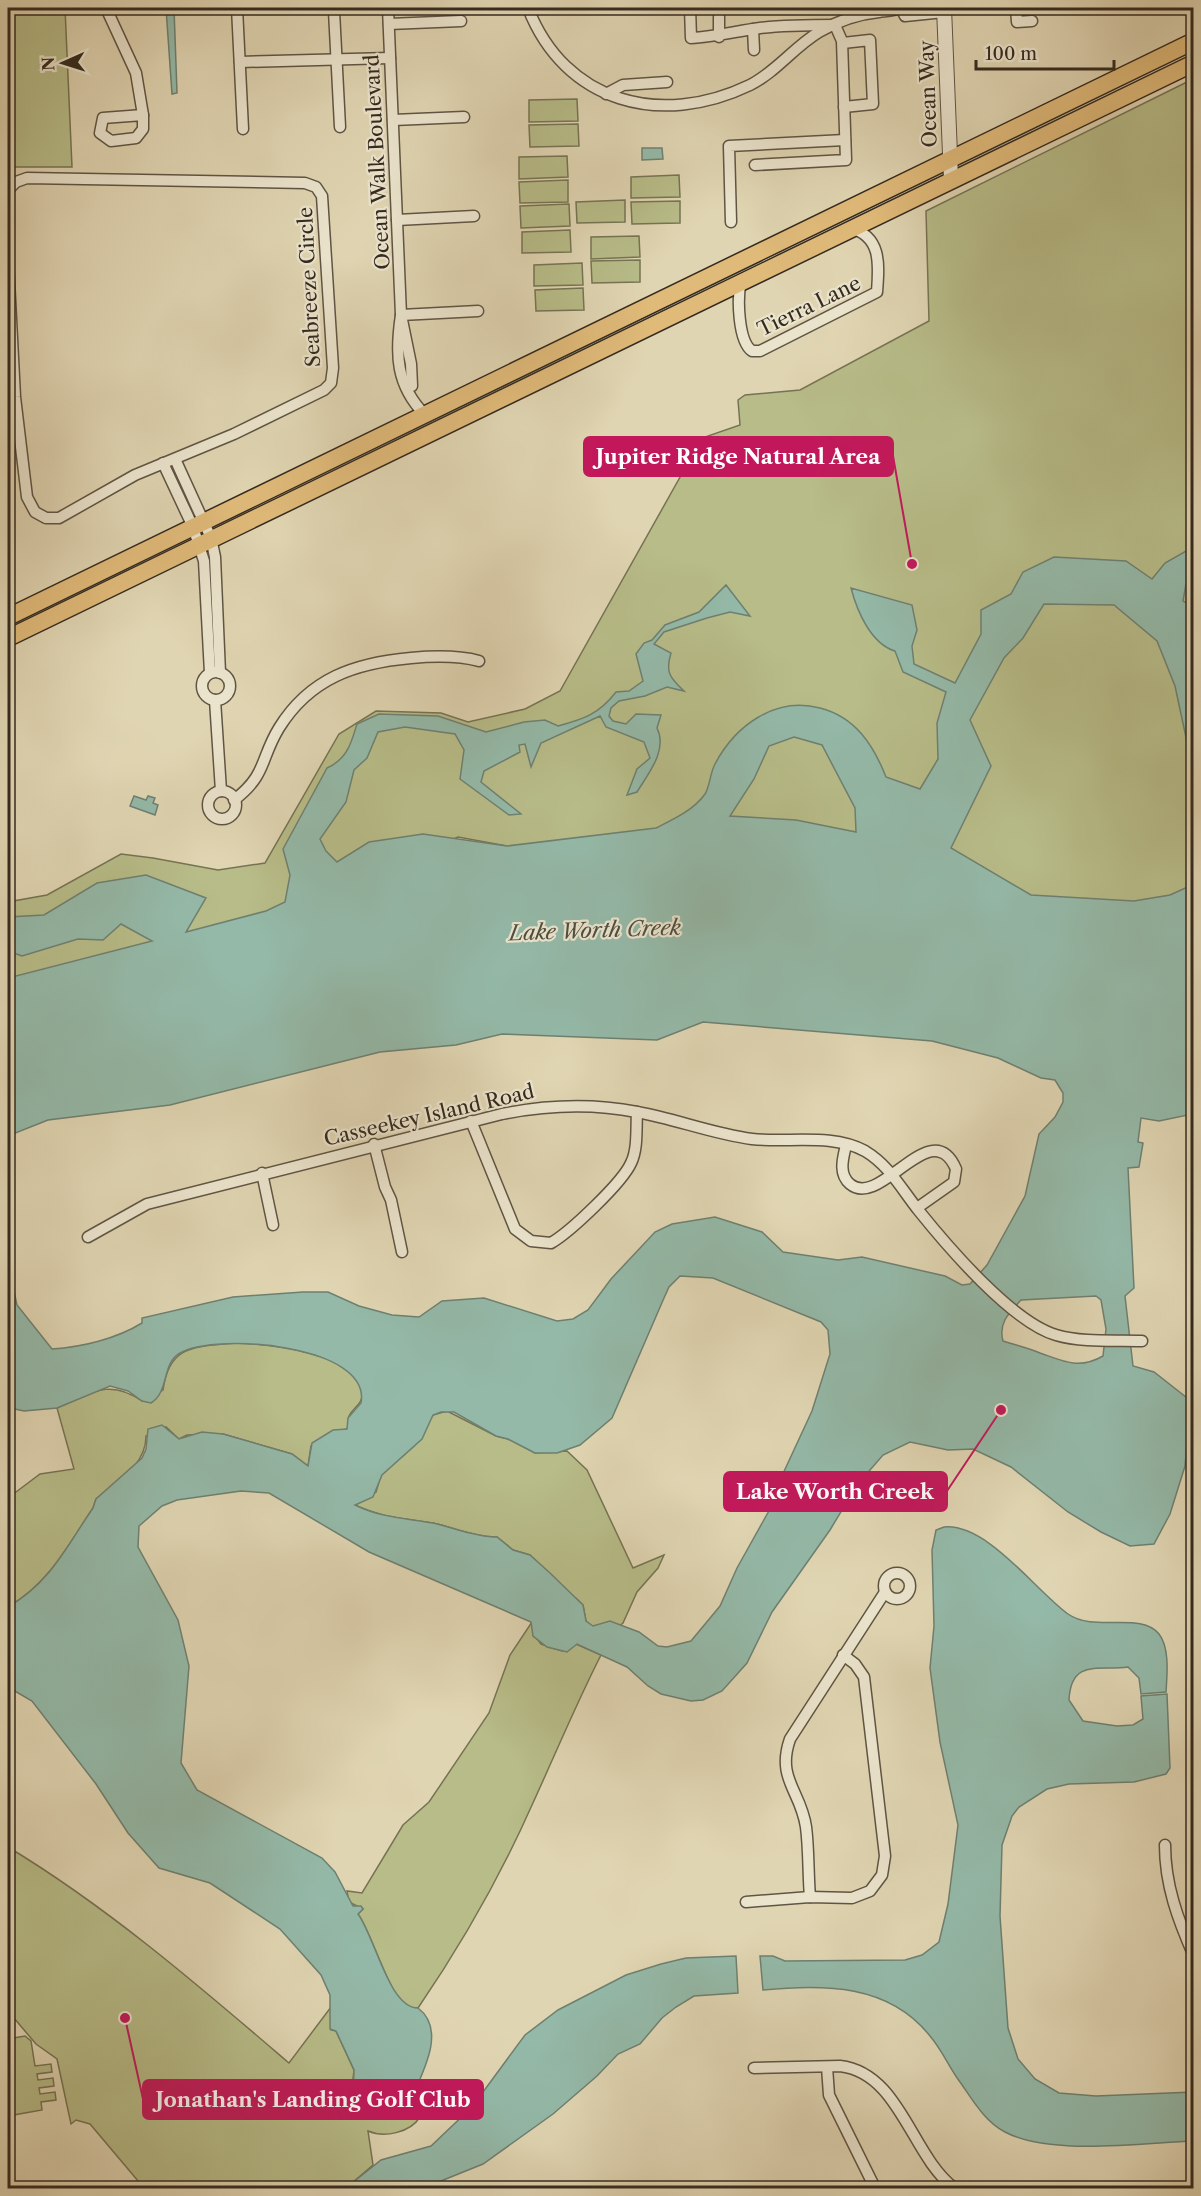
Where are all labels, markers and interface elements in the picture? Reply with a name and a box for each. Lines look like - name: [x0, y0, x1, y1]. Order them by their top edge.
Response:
- north arrow: [33, 33, 93, 93]
- scale bar: [976, 33, 1114, 71]
- street label: Ocean Way: [914, 39, 942, 148]
- text: 100 m: [985, 43, 1037, 65]
- street label: Ocean Walk Boulevard: [359, 54, 395, 270]
- text: N: [38, 56, 58, 71]
- street label: Seabreeze Circle: [293, 206, 325, 368]
- street label: Tierra Lane: [754, 271, 864, 341]
- callout: Jupiter Ridge Natural Area: [584, 437, 893, 476]
- text: Jupiter Ridge Natural Area: [592, 444, 881, 469]
- water label: Lake Worth Creek: [507, 915, 681, 946]
- street label: Casseekey Island Road: [321, 1079, 537, 1151]
- callout: Lake Worth Creek: [724, 1472, 947, 1511]
- text: Lake Worth Creek: [736, 1479, 935, 1504]
- callout: Jonathan's Landing Golf Club: [143, 2080, 483, 2119]
- text: Jonathan's Landing Golf Club: [151, 2087, 471, 2112]

